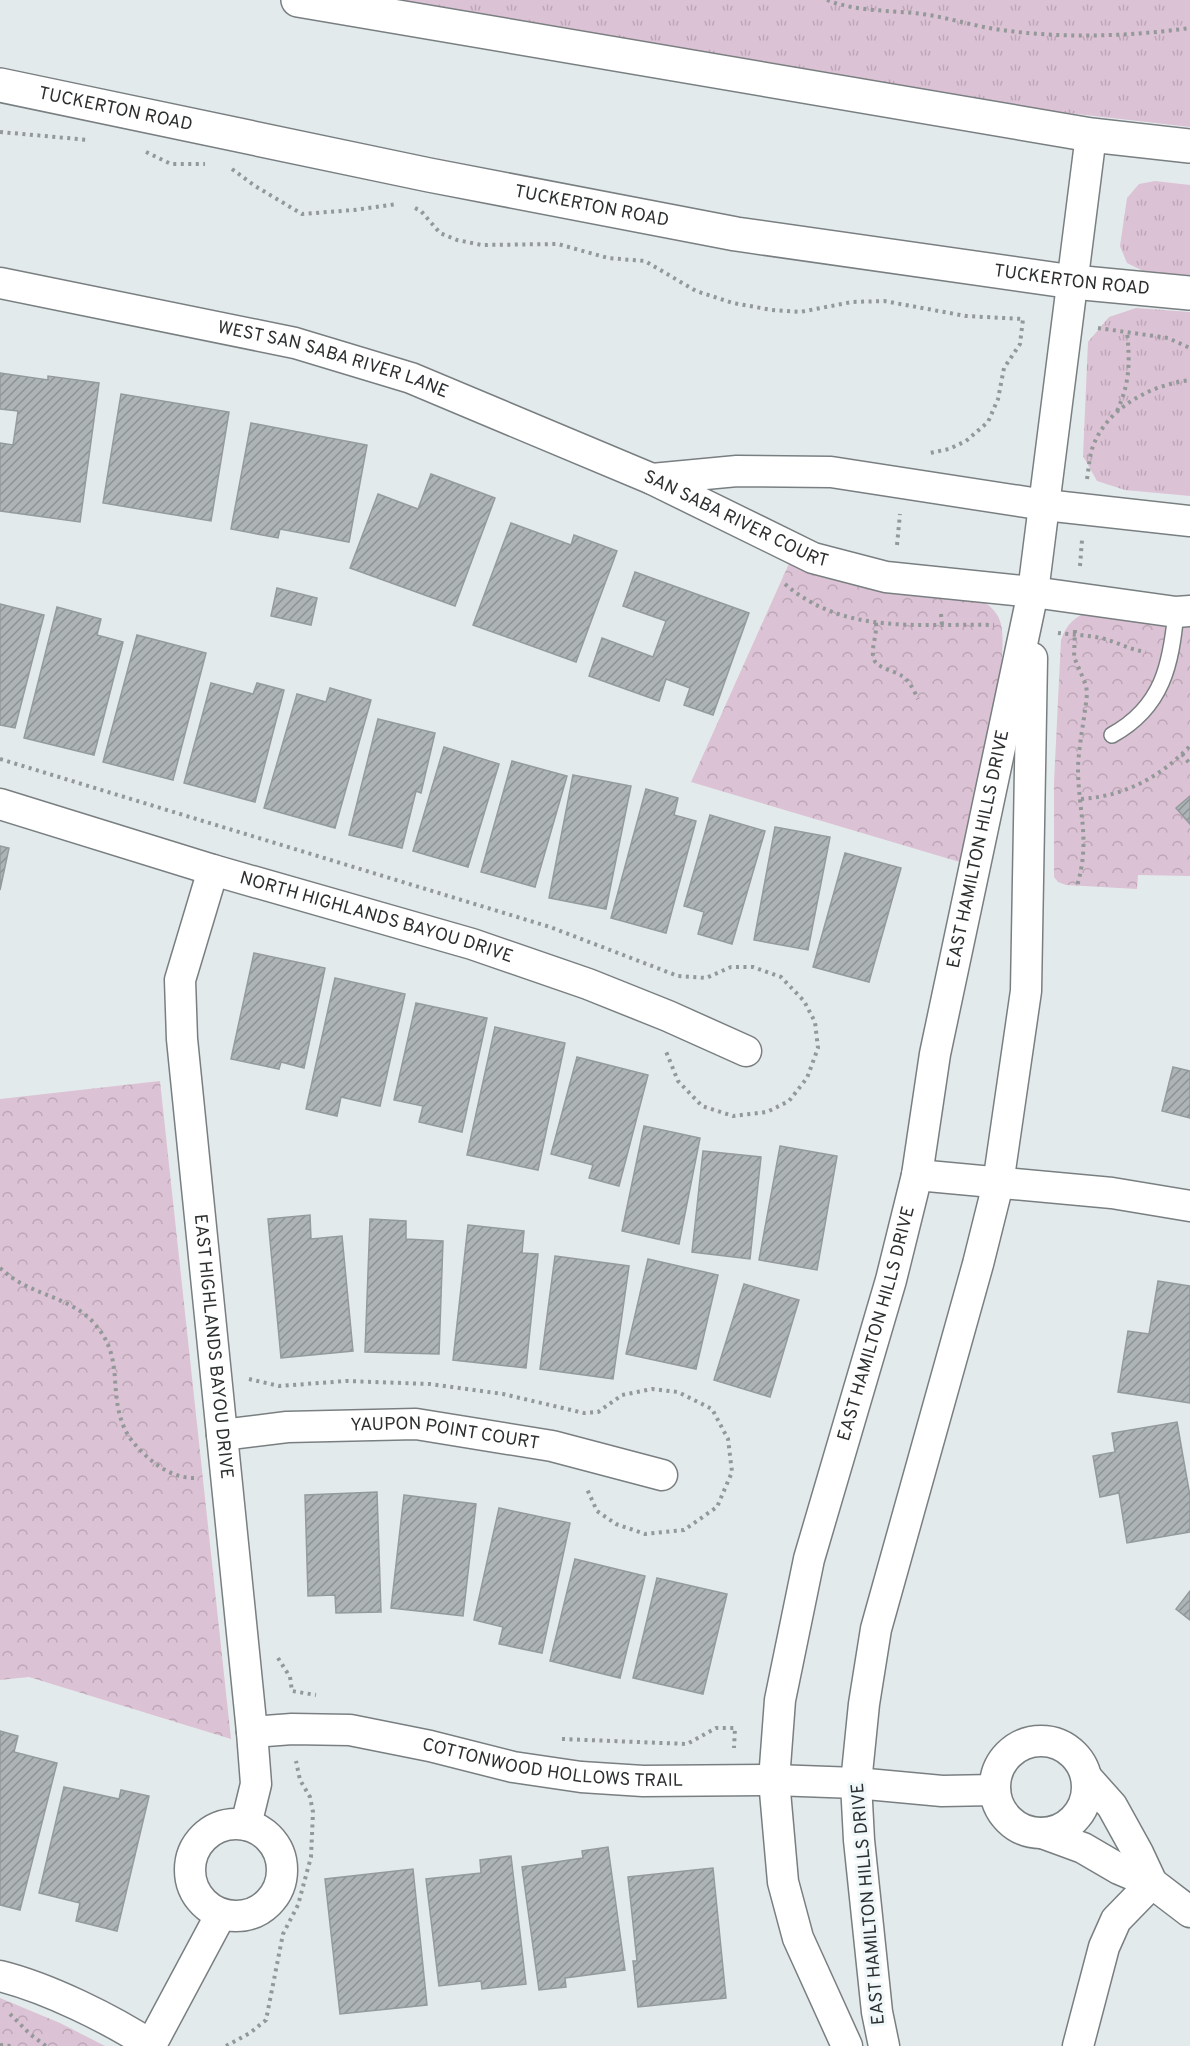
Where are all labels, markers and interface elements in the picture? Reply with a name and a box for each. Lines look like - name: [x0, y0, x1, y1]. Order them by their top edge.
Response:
- street label: TUCKERTON ROAD: [36, 82, 195, 137]
- street label: TUCKERTON ROAD: [513, 180, 671, 232]
- street label: TUCKERTON ROAD: [992, 259, 1151, 301]
- street label: WEST SAN SABA RIVER LANE: [216, 316, 452, 404]
- street label: SAN SABA RIVER COURT: [640, 465, 831, 573]
- street label: EAST HAMILTON HILLS DRIVE: [942, 728, 1015, 970]
- street label: NORTH HIGHLANDS BAYOU DRIVE: [237, 867, 516, 969]
- street label: EAST HAMILTON HILLS DRIVE: [833, 1204, 920, 1444]
- street label: EAST HIGHLANDS BAYOU DRIVE: [188, 1213, 238, 1480]
- street label: YAUPON POINT COURT: [350, 1412, 541, 1455]
- street label: COTTONWOOD HOLLOWS TRAIL: [420, 1733, 683, 1793]
- street label: EAST HAMILTON HILLS DRIVE: [847, 1782, 891, 2026]

